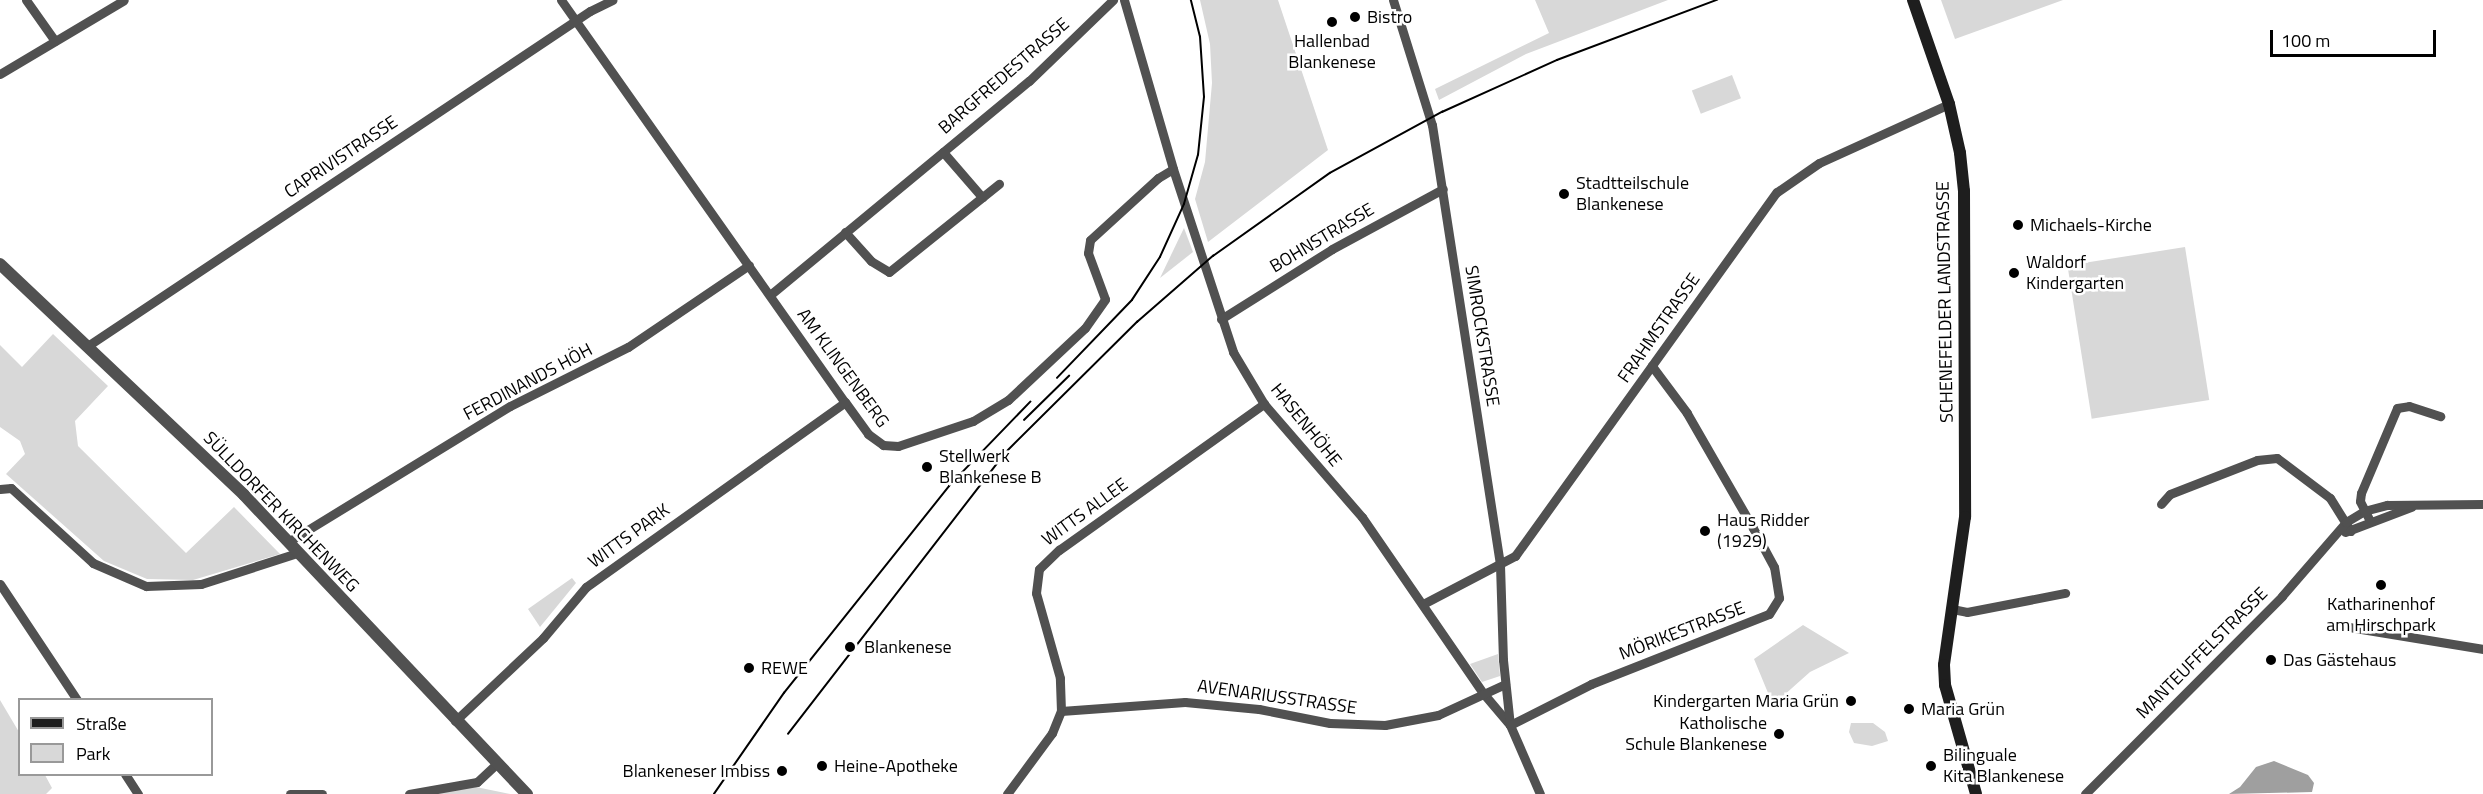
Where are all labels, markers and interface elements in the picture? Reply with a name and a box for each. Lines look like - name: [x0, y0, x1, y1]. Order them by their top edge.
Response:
- place label: Bistro: [1367, 6, 1412, 28]
- marker: Bistro: [1348, 10, 1362, 24]
- street label: BARGFREDESTRASSE: [934, 13, 1074, 139]
- marker: Hallenbad Blankenese: [1325, 15, 1339, 29]
- scale bar: [2273, 18, 2440, 56]
- text: 100 m: [2281, 27, 2330, 54]
- place label: Hallenbad Blankenese: [1288, 31, 1376, 74]
- street label: CAPRIVISTRASSE: [280, 111, 402, 203]
- place label: Stadtteilschule Blankenese: [1576, 173, 1689, 216]
- street label: SCHENEFELDER LANDSTRASSE: [1932, 181, 1958, 423]
- marker: Stadtteilschule Blankenese: [1557, 187, 1571, 201]
- street label: BOHNSTRASSE: [1266, 198, 1378, 278]
- place label: Michaels-Kirche: [2030, 214, 2152, 236]
- marker: Michaels-Kirche: [2011, 218, 2025, 232]
- place label: Waldorf Kindergarten: [2026, 252, 2124, 294]
- street label: SIMROCKSTRASSE: [1460, 264, 1504, 408]
- marker: Waldorf Kindergarten: [2007, 266, 2021, 280]
- street label: FRAHMSTRASSE: [1613, 269, 1705, 387]
- street label: AM KLINGENBERG: [793, 304, 893, 432]
- street label: FERDINANDS HÖH: [460, 339, 596, 425]
- street label: HASENHÖHE: [1266, 379, 1346, 471]
- street label: SÜLLDORFER KIRCHENWEG: [199, 427, 363, 597]
- place label: Stellwerk Blankenese B: [939, 446, 1042, 488]
- marker: Stellwerk Blankenese B: [920, 460, 934, 474]
- street label: WITTS ALLEE: [1038, 474, 1132, 550]
- street label: WITTS PARK: [584, 499, 674, 573]
- place label: Haus Ridder (1929): [1717, 510, 1809, 552]
- marker: Haus Ridder (1929): [1698, 524, 1712, 538]
- marker: Katharinenhof am Hirschpark: [2374, 578, 2388, 592]
- street label: MANTEUFFELSTRASSE: [2132, 583, 2272, 723]
- place label: Katharinenhof am Hirschpark: [2326, 594, 2436, 636]
- street label: MÖRIKESTRASSE: [1616, 597, 1748, 665]
- place label: Blankenese: [864, 636, 952, 658]
- marker: Blankenese: [841, 638, 859, 656]
- place label: Das Gästehaus: [2283, 649, 2396, 671]
- marker: Das Gästehaus: [2264, 653, 2278, 667]
- place label: REWE: [761, 657, 808, 679]
- marker: REWE: [742, 661, 756, 675]
- street label: AVENARIUSSTRASSE: [1196, 675, 1358, 719]
- place label: Kindergarten Maria Grün: [1653, 690, 1839, 712]
- marker: Kindergarten Maria Grün: [1844, 694, 1858, 708]
- legend: [18, 698, 213, 776]
- place label: Maria Grün: [1921, 698, 2005, 720]
- marker: Maria Grün: [1902, 702, 1916, 716]
- text: Straße: [76, 710, 127, 737]
- place label: Katholische Schule Blankenese: [1625, 713, 1767, 756]
- marker: Katholische Schule Blankenese: [1772, 727, 1786, 741]
- text: Park: [76, 740, 110, 767]
- place label: Bilinguale Kita Blankenese: [1943, 745, 2064, 788]
- place label: Heine-Apotheke: [834, 755, 958, 777]
- marker: Heine-Apotheke: [815, 759, 829, 773]
- marker: Bilinguale Kita Blankenese: [1924, 759, 1938, 773]
- place label: Blankeneser Imbiss: [623, 760, 770, 782]
- marker: Blankeneser Imbiss: [775, 764, 789, 778]

